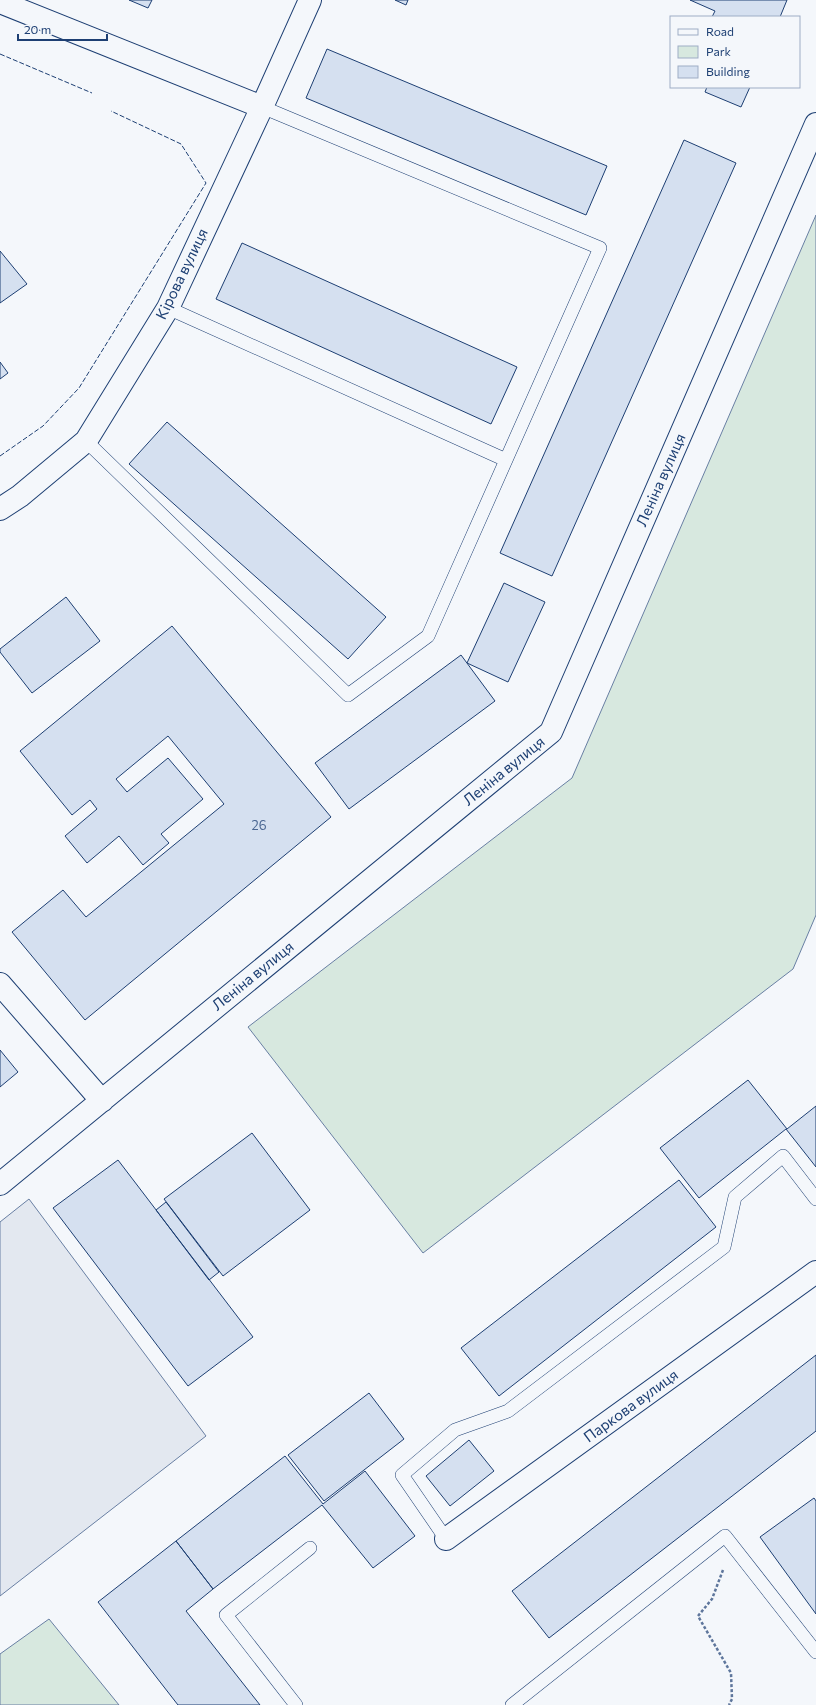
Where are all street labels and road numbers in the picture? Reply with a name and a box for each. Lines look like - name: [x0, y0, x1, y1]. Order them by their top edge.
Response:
- street label: Кірова вулиця: [151, 225, 211, 322]
- street label: Леніна вулиця: [632, 430, 689, 529]
- street label: Леніна вулиця: [459, 732, 548, 809]
- street label: Леніна вулиця: [208, 937, 297, 1014]
- street label: Паркова вулиця: [580, 1365, 681, 1445]

